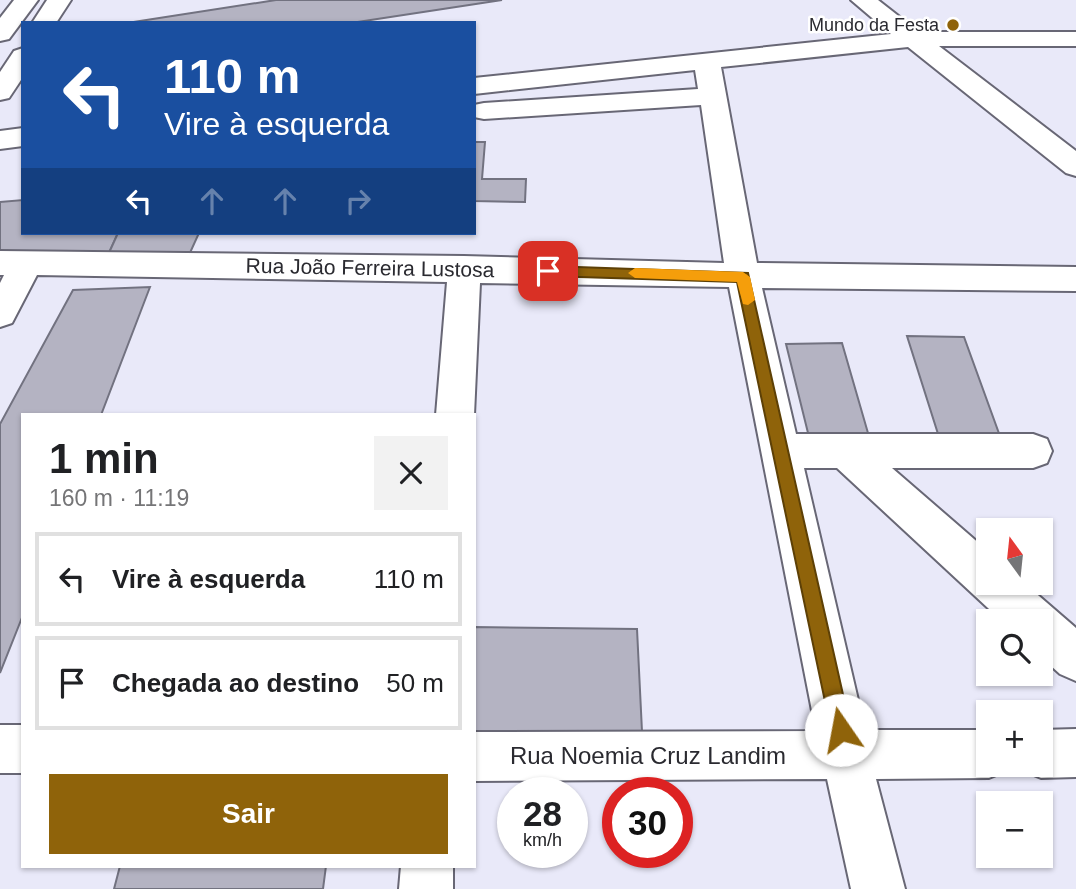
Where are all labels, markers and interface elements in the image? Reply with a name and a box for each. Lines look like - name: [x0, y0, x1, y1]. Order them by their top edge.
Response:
- place label: Mundo da Festa: [809, 15, 940, 35]
- marker: Mundo da Festa: [945, 17, 961, 33]
- icon: left: [49, 49, 140, 140]
- text: 110 m: [164, 49, 300, 103]
- text: Vire à esquerda: [164, 106, 389, 142]
- icon: left: [120, 182, 158, 220]
- icon: ahead: [193, 182, 231, 220]
- icon: ahead: [266, 182, 304, 220]
- icon: right: [339, 182, 377, 220]
- pin: [518, 241, 578, 301]
- icon: arrive: [529, 252, 567, 290]
- street label: Rua João Ferreira Lustosa: [246, 254, 495, 281]
- text: 1 min: [49, 435, 159, 482]
- button: close: [374, 436, 448, 510]
- text: 160 m · 11:19: [49, 485, 189, 511]
- north arrow: [976, 518, 1054, 595]
- map controls: [976, 518, 1053, 868]
- icon: left: [53, 560, 91, 598]
- text: Vire à esquerda: [112, 564, 305, 594]
- text: 110 m: [374, 564, 444, 594]
- button: search: [976, 609, 1053, 686]
- icon: arrive: [53, 664, 91, 702]
- text: Chegada ao destino: [112, 668, 359, 698]
- text: 50 m: [386, 668, 444, 698]
- position arrow: [804, 693, 878, 767]
- button: +: [976, 700, 1053, 777]
- street label: Rua Noemia Cruz Landim: [510, 742, 786, 769]
- button: Sair: [49, 774, 448, 854]
- speed limit sign: 30: [602, 777, 693, 868]
- button: −: [976, 791, 1053, 868]
- text: 28: [523, 794, 562, 833]
- text: km/h: [523, 830, 562, 850]

